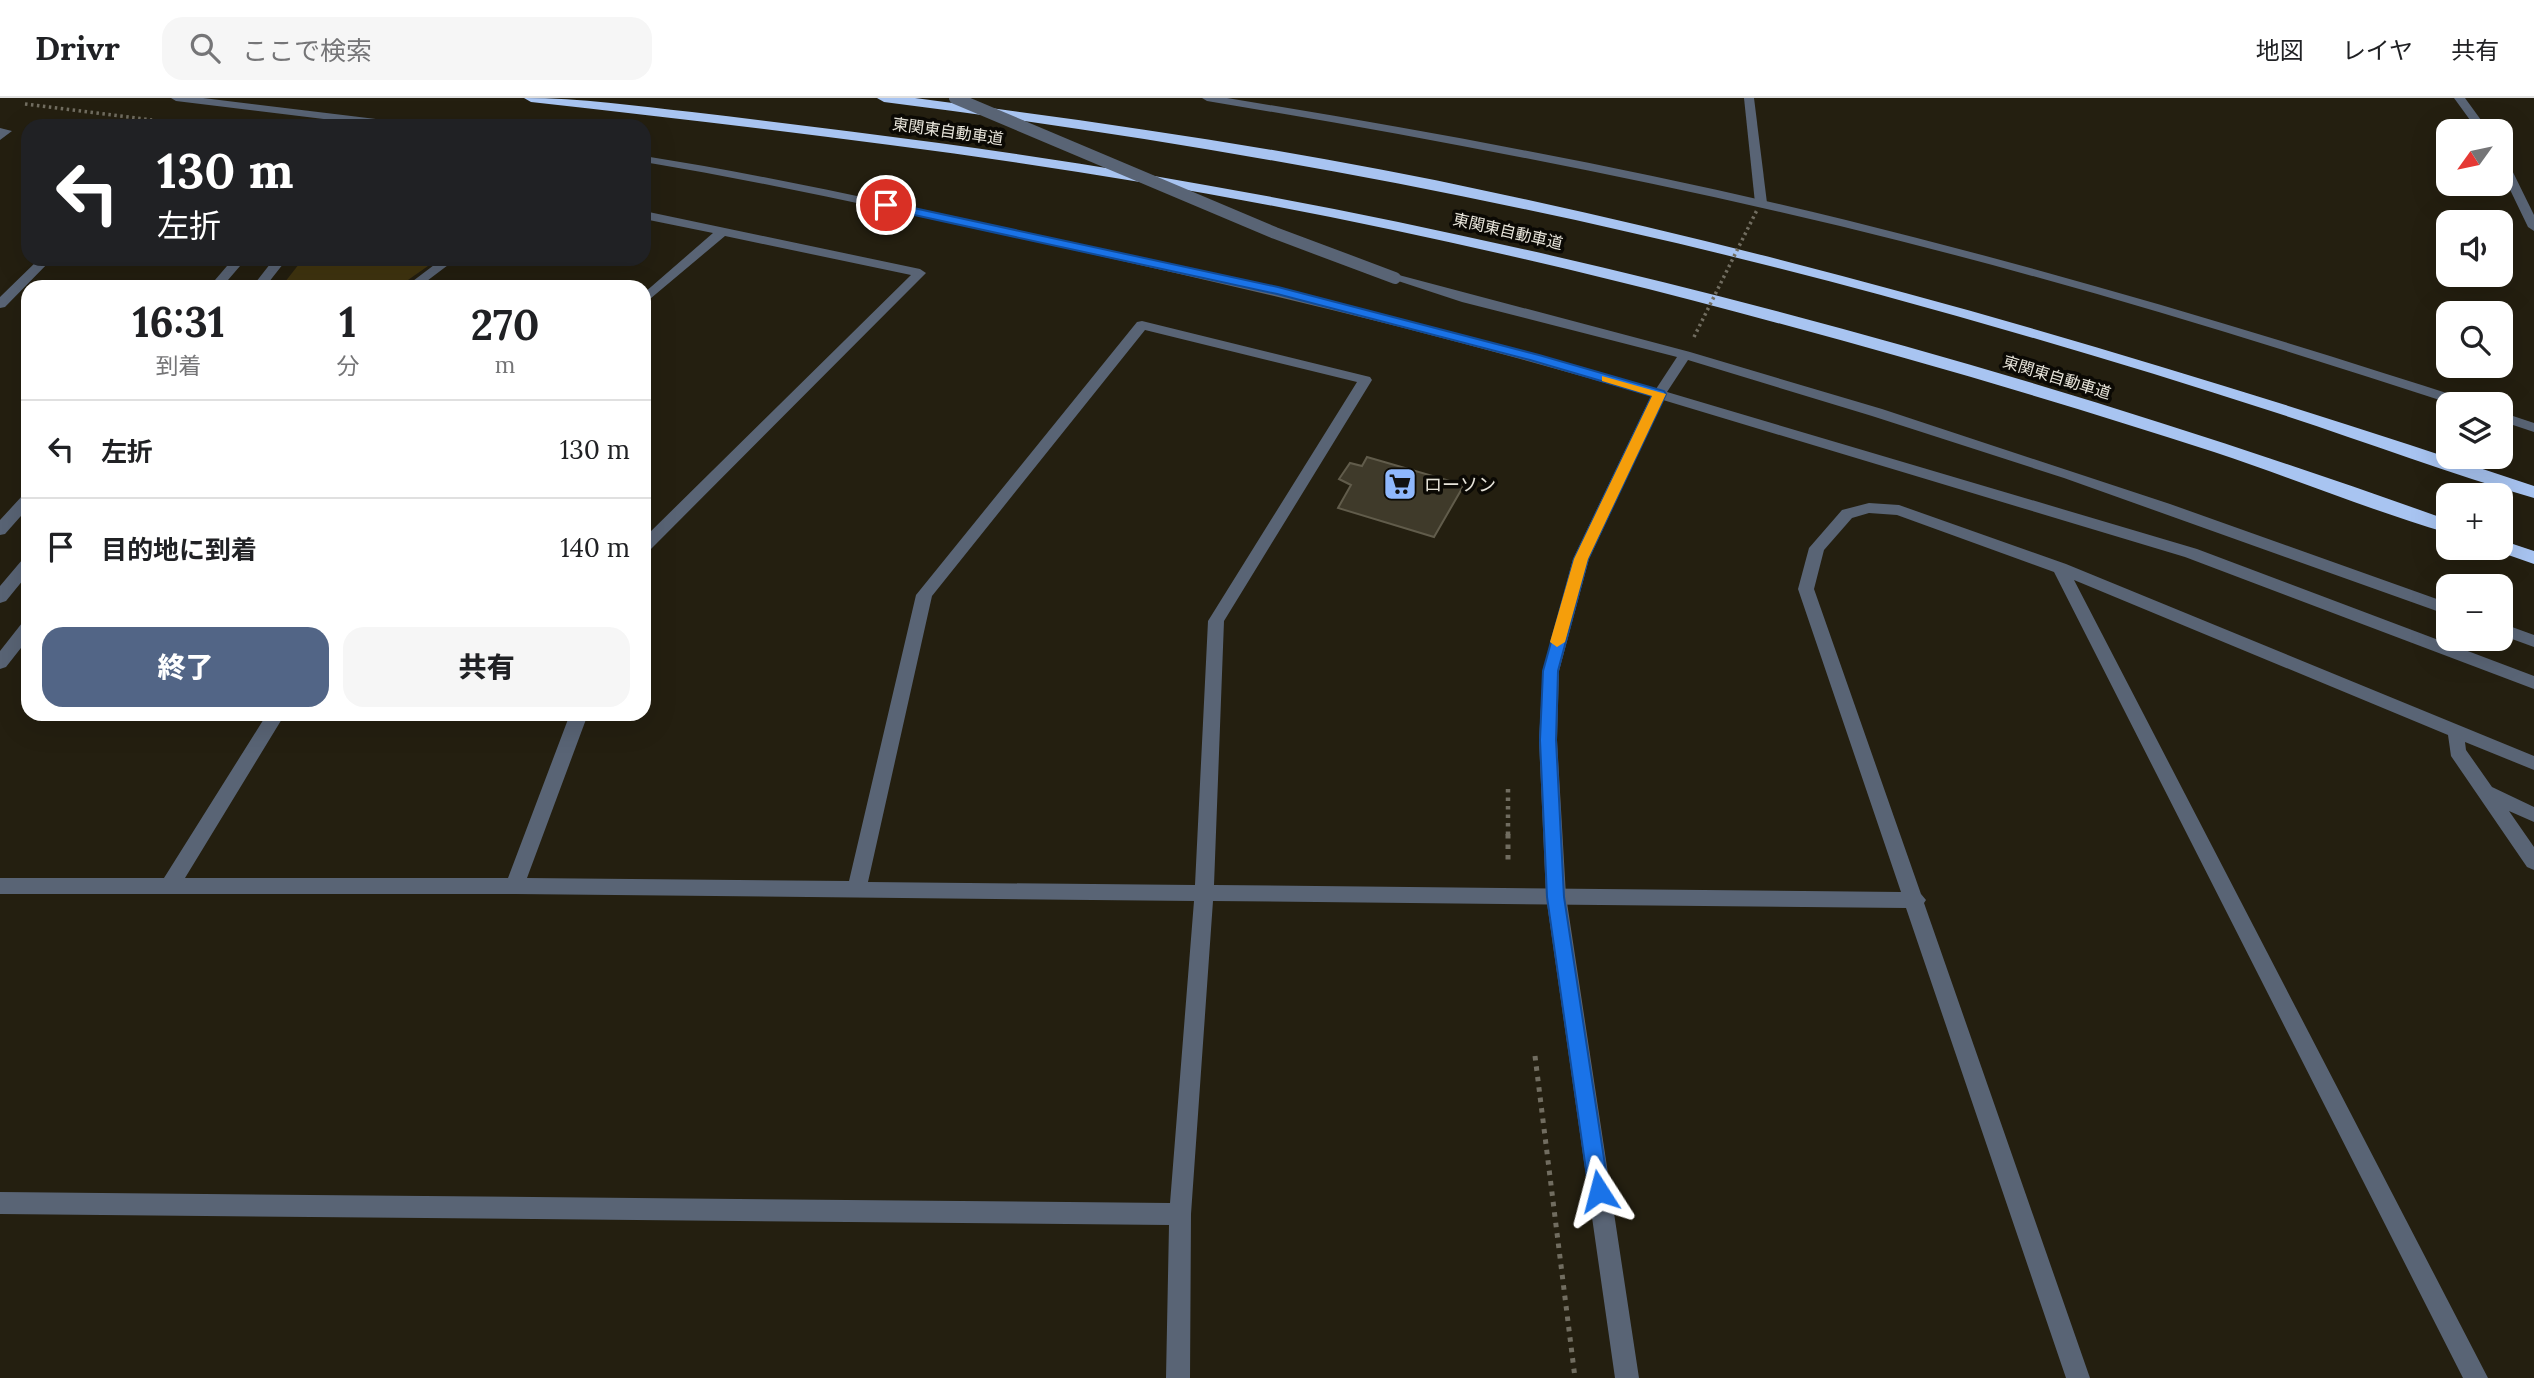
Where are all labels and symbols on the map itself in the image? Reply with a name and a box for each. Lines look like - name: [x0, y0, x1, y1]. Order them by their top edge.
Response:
- street label: 東関東自動車道: [891, 113, 1005, 149]
- north arrow: [2436, 119, 2513, 196]
- pin: [856, 175, 916, 235]
- street label: 東関東自動車道: [1451, 209, 1565, 253]
- street label: 東関東自動車道: [2001, 351, 2113, 403]
- supermarket icon: ローソン: [1381, 465, 1419, 503]
- place label: ローソン: [1424, 473, 1496, 496]
- position arrow: [1562, 1154, 1636, 1228]

